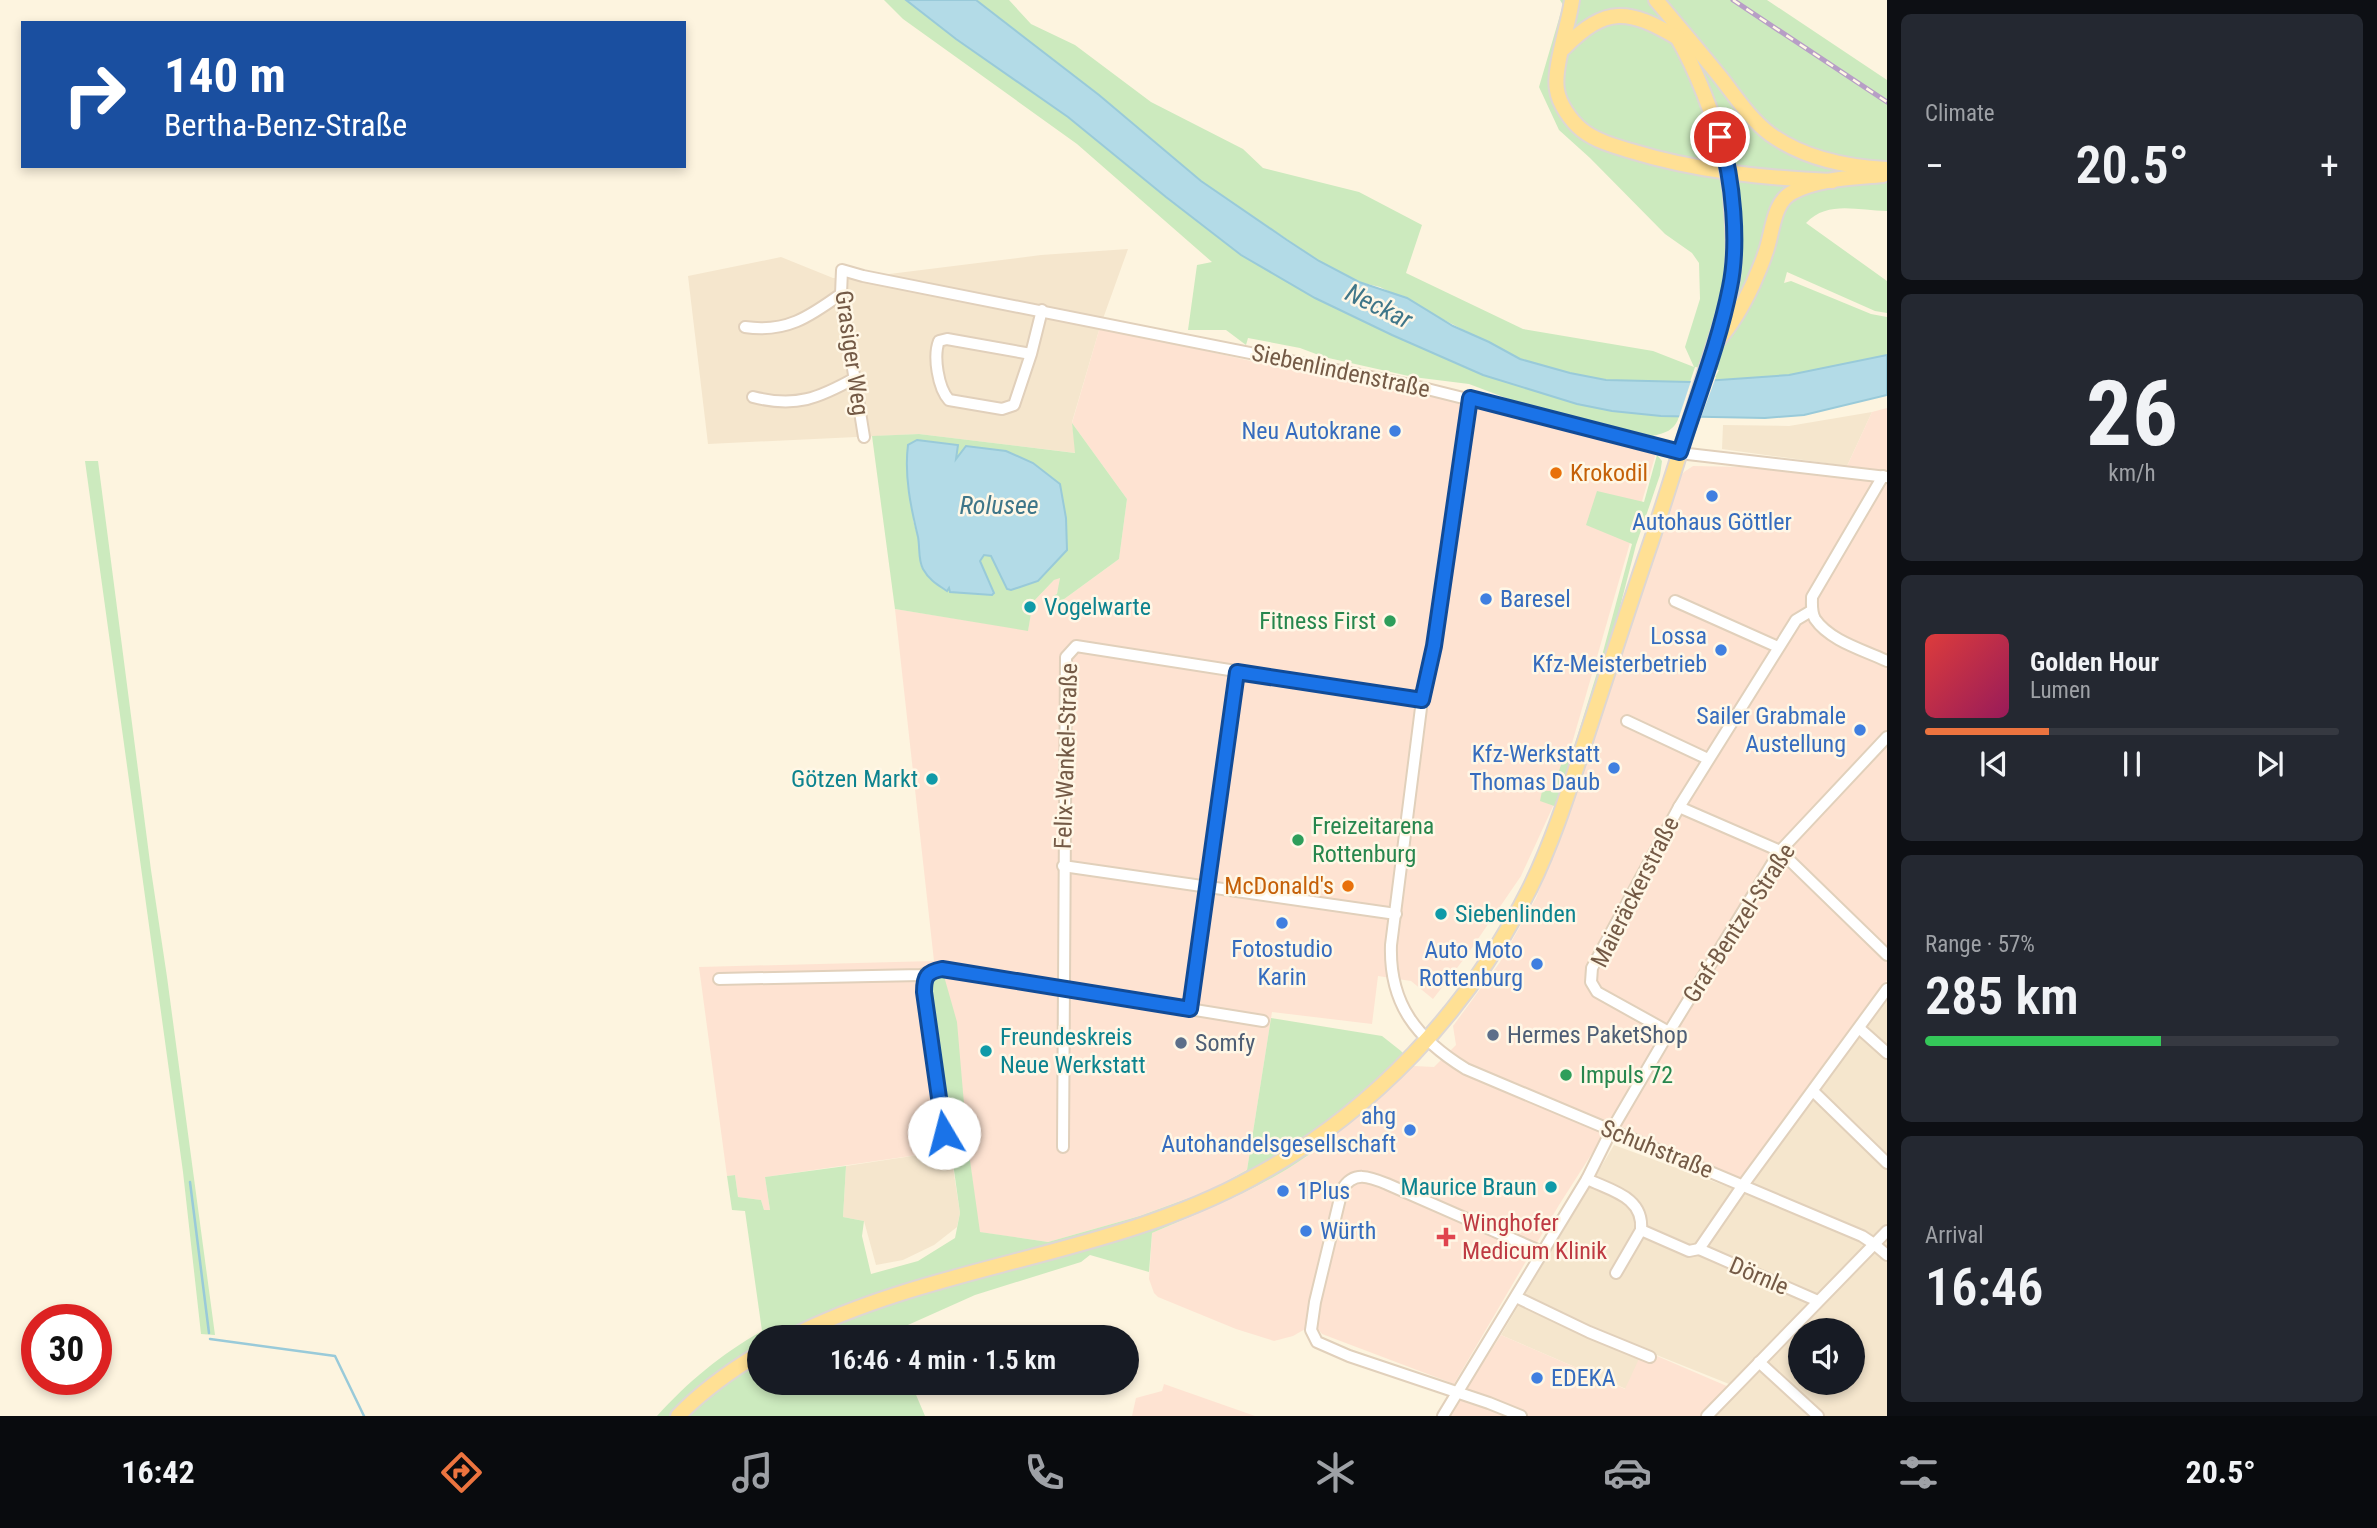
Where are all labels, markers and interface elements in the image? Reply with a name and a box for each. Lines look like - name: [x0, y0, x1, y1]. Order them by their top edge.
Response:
- text: 140 m: [164, 47, 286, 104]
- icon: right: [49, 49, 140, 140]
- text: Climate: [1925, 100, 1995, 127]
- text: Bertha-Benz-Straße: [164, 106, 407, 144]
- pin: [1690, 107, 1750, 167]
- icon: arrive: [1701, 118, 1739, 156]
- text: 20.5°: [2075, 135, 2189, 196]
- text: −: [1925, 144, 1944, 188]
- text: +: [2320, 144, 2339, 188]
- water label: Neckar: [1341, 277, 1418, 335]
- street label: Grasiger Weg: [829, 289, 875, 417]
- street label: Siebenlindenstraße: [1249, 338, 1433, 404]
- text: 26: [2086, 361, 2178, 467]
- place label: Neu Autokrane: [1242, 417, 1381, 445]
- marker: Neu Autokrane: [1387, 423, 1403, 439]
- place label: Krokodil: [1570, 459, 1648, 487]
- text: km/h: [2108, 460, 2156, 487]
- marker: Krokodil: [1548, 465, 1564, 481]
- marker: Autohaus Göttler: [1704, 488, 1720, 504]
- water label: Rolusee: [959, 490, 1039, 520]
- place label: Autohaus Göttler: [1632, 508, 1792, 536]
- place label: Baresel: [1500, 585, 1571, 613]
- marker: Baresel: [1478, 591, 1494, 607]
- place label: Vogelwarte: [1044, 593, 1151, 621]
- marker: Vogelwarte: [1022, 599, 1038, 615]
- place label: Fitness First: [1259, 607, 1376, 635]
- marker: Fitness First: [1382, 613, 1398, 629]
- place label: Lossa Kfz-Meisterbetrieb: [1532, 622, 1707, 678]
- marker: Lossa Kfz-Meisterbetrieb: [1713, 642, 1729, 658]
- text: Golden Hour: [2030, 647, 2159, 677]
- street label: Felix-Wankel-Straße: [1049, 663, 1083, 849]
- text: Lumen: [2030, 677, 2091, 704]
- place label: Sailer Grabmale Austellung: [1696, 702, 1846, 758]
- marker: Sailer Grabmale Austellung: [1852, 722, 1868, 738]
- place label: Kfz-Werkstatt Thomas Daub: [1469, 740, 1600, 796]
- icon: previous: [1975, 745, 2013, 783]
- icon: pause: [2113, 745, 2151, 783]
- icon: next: [2251, 745, 2289, 783]
- marker: Kfz-Werkstatt Thomas Daub: [1606, 760, 1622, 776]
- place label: Götzen Markt: [791, 765, 918, 793]
- marker: Götzen Markt: [924, 771, 940, 787]
- place label: Freizeitarena Rottenburg: [1312, 812, 1434, 868]
- street label: Maieräckerstraße: [1585, 812, 1685, 972]
- marker: Freizeitarena Rottenburg: [1290, 832, 1306, 848]
- street label: Graf-Bentzel-Straße: [1677, 838, 1801, 1008]
- place label: McDonald's: [1224, 872, 1334, 900]
- marker: McDonald's: [1340, 878, 1356, 894]
- place label: Siebenlinden: [1455, 900, 1576, 928]
- marker: Siebenlinden: [1433, 906, 1449, 922]
- marker: Fotostudio Karin: [1274, 915, 1290, 931]
- text: Range · 57%: [1925, 931, 2035, 958]
- place label: Fotostudio Karin: [1231, 935, 1333, 991]
- place label: Auto Moto Rottenburg: [1419, 936, 1523, 992]
- marker: Auto Moto Rottenburg: [1529, 956, 1545, 972]
- text: 285 km: [1925, 966, 2079, 1027]
- place label: Hermes PaketShop: [1507, 1021, 1688, 1049]
- place label: Freundeskreis Neue Werkstatt: [1000, 1023, 1146, 1079]
- marker: Hermes PaketShop: [1485, 1027, 1501, 1043]
- place label: Somfy: [1195, 1029, 1255, 1057]
- marker: Somfy: [1173, 1035, 1189, 1051]
- marker: Freundeskreis Neue Werkstatt: [978, 1043, 994, 1059]
- place label: Impuls 72: [1580, 1061, 1673, 1089]
- marker: Impuls 72: [1558, 1067, 1574, 1083]
- position arrow: [907, 1096, 981, 1170]
- place label: ahg Autohandelsgesellschaft: [1161, 1102, 1396, 1158]
- street label: Schuhstraße: [1597, 1114, 1717, 1184]
- marker: ahg Autohandelsgesellschaft: [1402, 1122, 1418, 1138]
- place label: Maurice Braun: [1400, 1173, 1537, 1201]
- place label: 1Plus: [1297, 1177, 1350, 1205]
- marker: Maurice Braun: [1543, 1179, 1559, 1195]
- marker: 1Plus: [1275, 1183, 1291, 1199]
- place label: Winghofer Medicum Klinik: [1462, 1209, 1607, 1265]
- place label: Würth: [1320, 1217, 1376, 1245]
- text: Arrival: [1925, 1222, 1984, 1249]
- marker: Würth: [1298, 1223, 1314, 1239]
- marker: Winghofer Medicum Klinik: [1436, 1227, 1456, 1247]
- street label: Dörnle: [1725, 1251, 1793, 1301]
- text: 16:46: [1925, 1257, 2043, 1318]
- speed limit sign: 30: [21, 1304, 112, 1395]
- map controls: [1788, 1318, 1865, 1395]
- button: sound: [1788, 1318, 1865, 1395]
- text: 16:46 · 4 min · 1.5 km: [830, 1345, 1056, 1375]
- place label: EDEKA: [1551, 1364, 1616, 1392]
- marker: EDEKA: [1529, 1370, 1545, 1386]
- icon: directions: [437, 1448, 486, 1497]
- icon: music: [728, 1448, 777, 1497]
- icon: phone: [1020, 1448, 1069, 1497]
- icon: climate: [1311, 1448, 1360, 1497]
- icon: car: [1603, 1448, 1652, 1497]
- icon: filters: [1894, 1448, 1943, 1497]
- text: 16:42: [121, 1453, 195, 1491]
- text: 20.5°: [2185, 1453, 2256, 1491]

